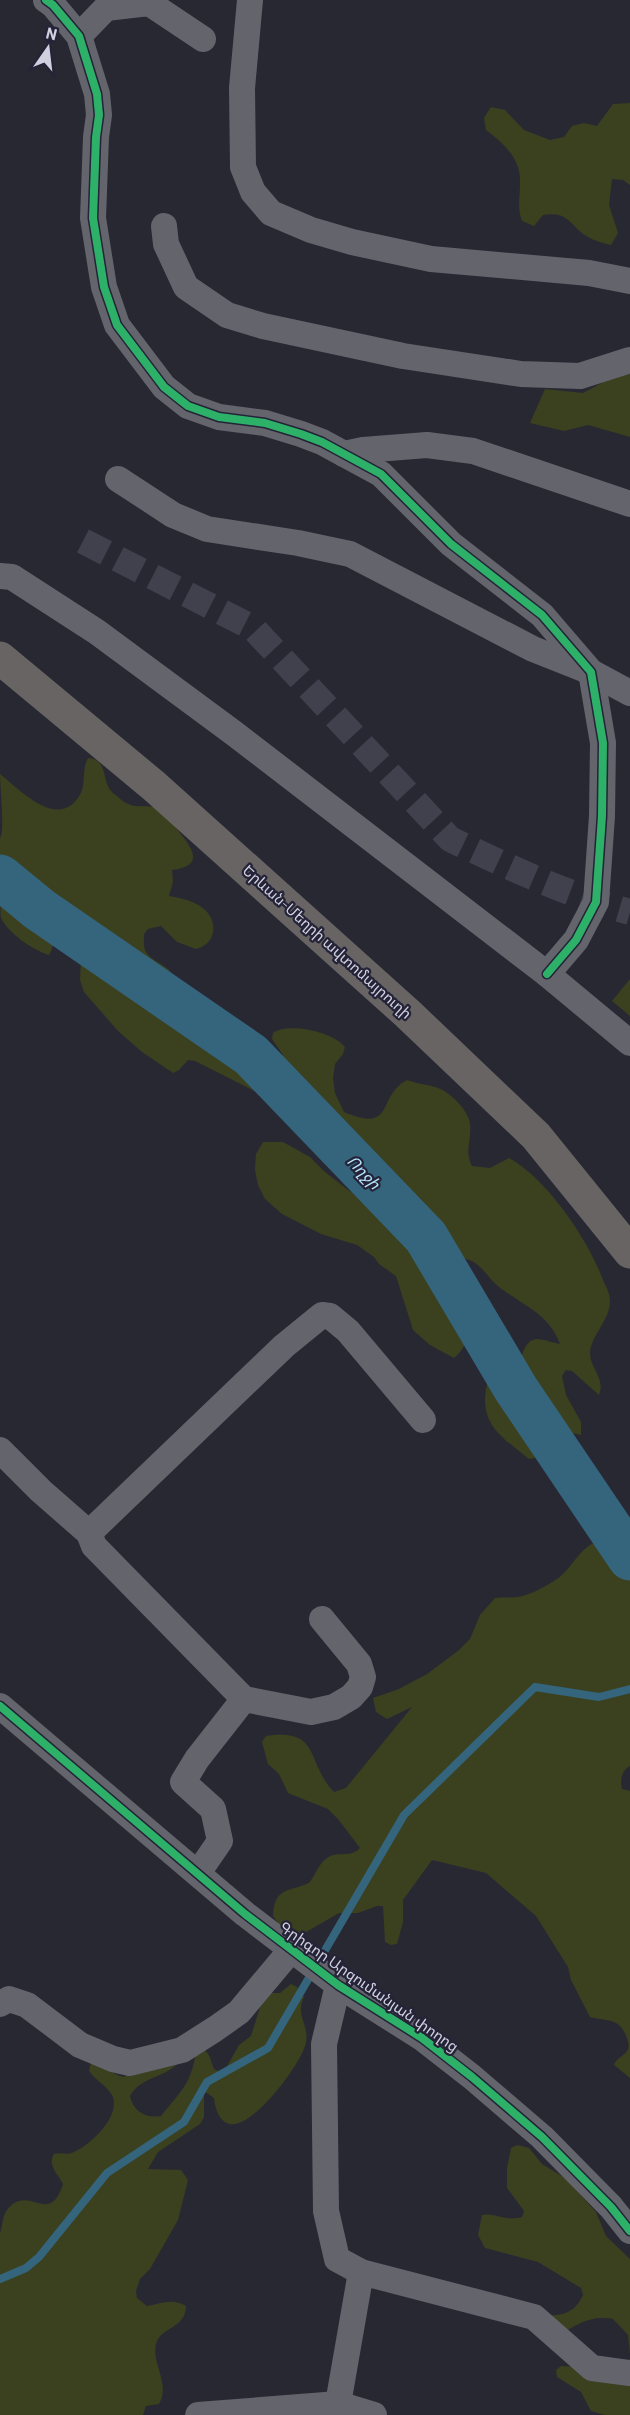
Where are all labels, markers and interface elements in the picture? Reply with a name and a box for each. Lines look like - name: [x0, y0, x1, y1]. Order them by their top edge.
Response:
- north arrow: [18, 18, 78, 78]
- text: N: [44, 22, 59, 43]
- street label: Երևան-Մեղրի ավտոմայրուղի: [239, 860, 416, 1023]
- water label: Ողջի: [343, 1151, 385, 1193]
- street label: Գրիգոր Արզումանյան փողոց: [276, 1917, 463, 2056]

